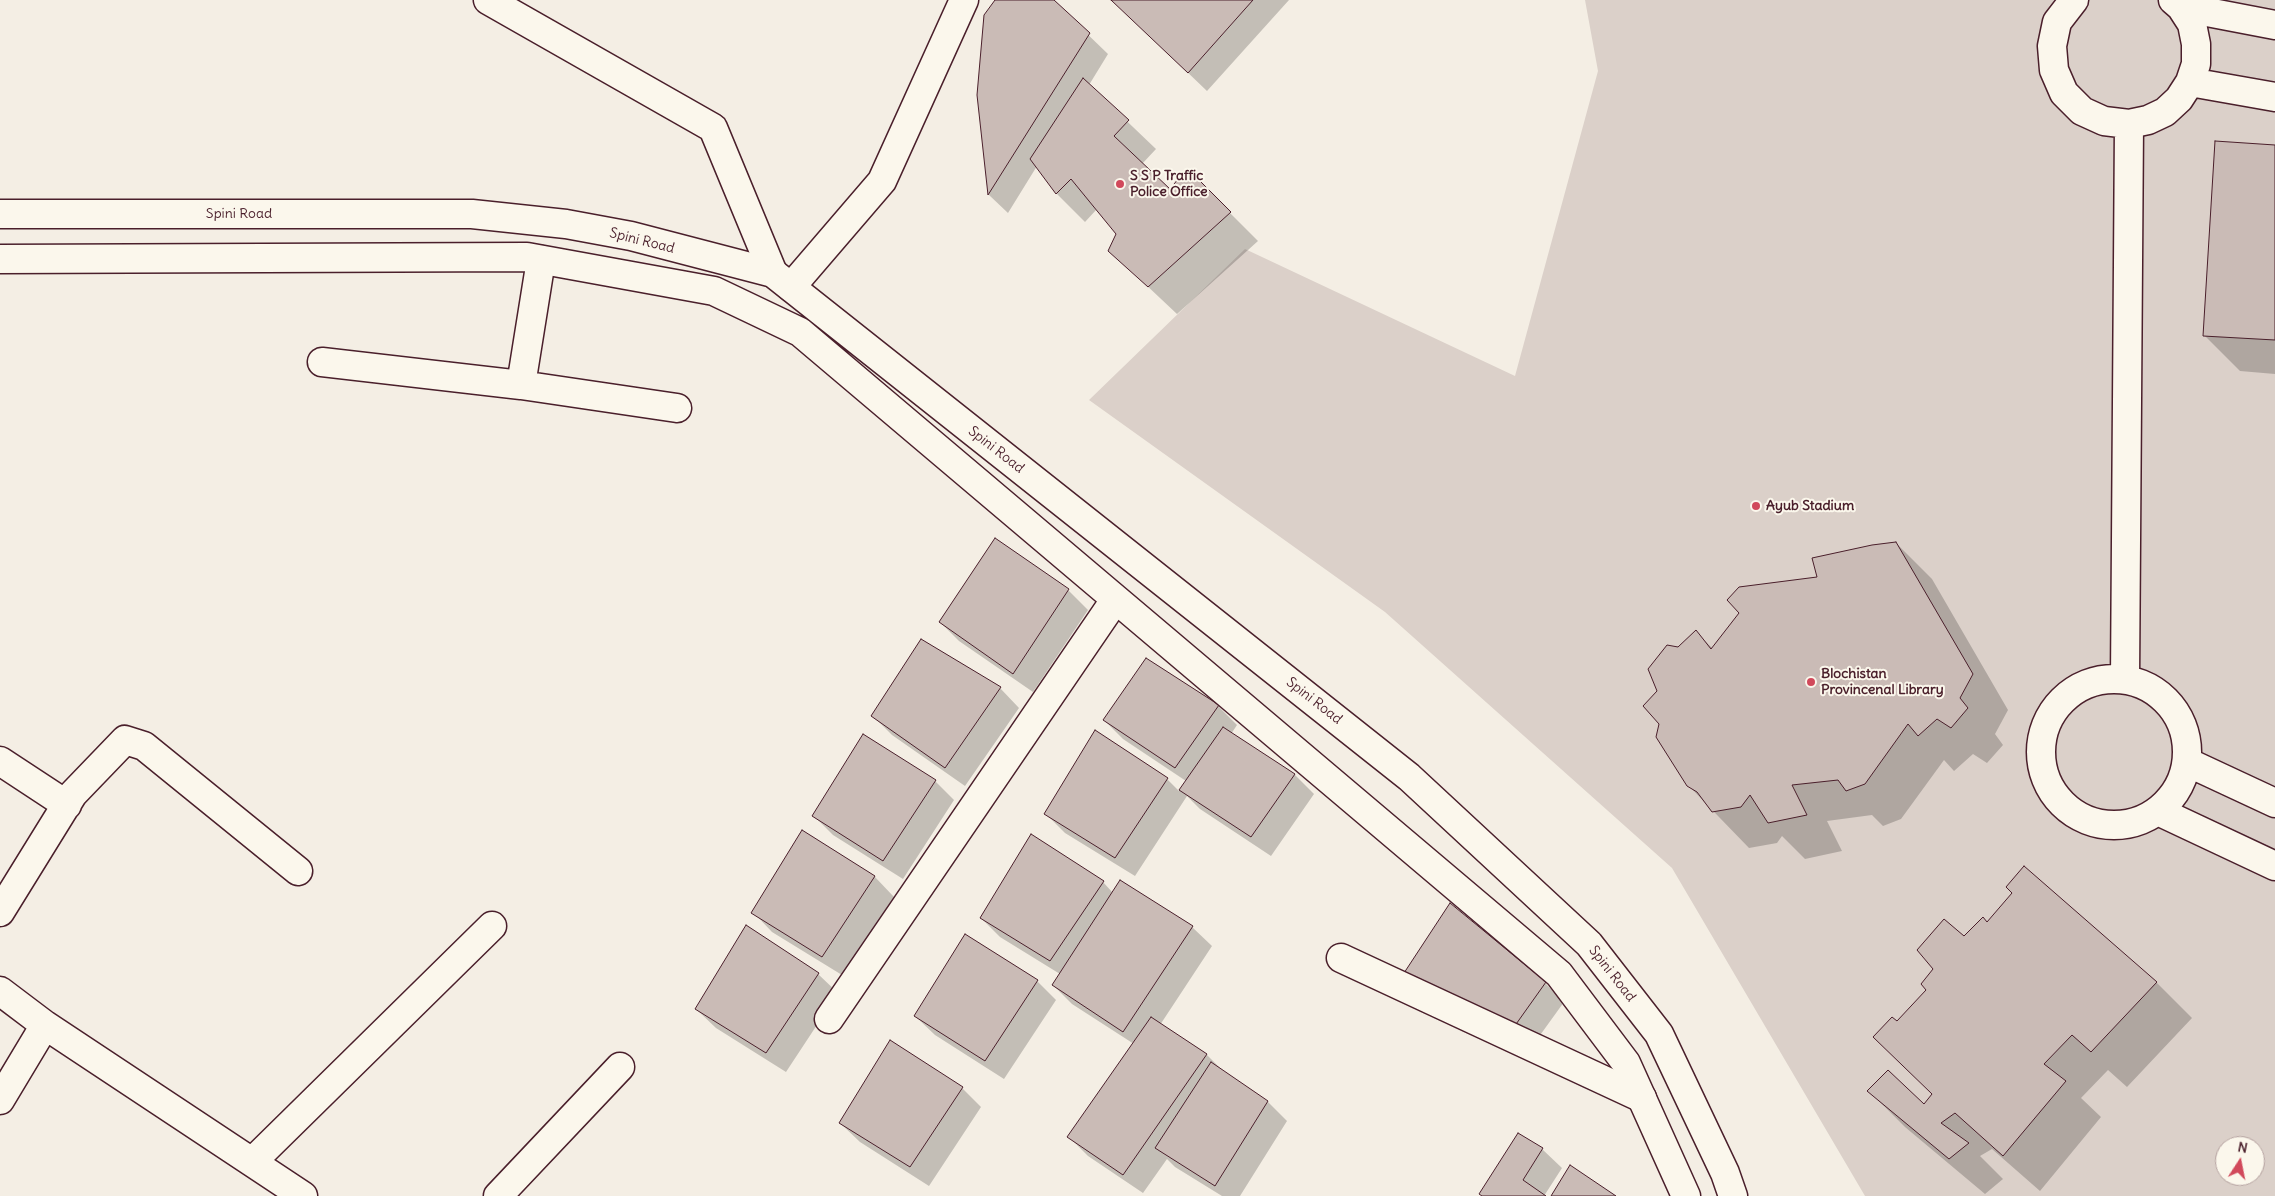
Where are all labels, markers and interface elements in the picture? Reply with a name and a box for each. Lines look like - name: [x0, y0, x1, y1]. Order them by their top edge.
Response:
- place label: S S P Traffic Police Office: [1130, 168, 1208, 200]
- marker: S S P Traffic Police Office: [1114, 178, 1126, 190]
- street label: Spini Road: [206, 206, 272, 222]
- street label: Spini Road: [608, 225, 676, 257]
- street label: Spini Road: [965, 423, 1027, 477]
- place label: Ayub Stadium: [1766, 498, 1854, 514]
- marker: Ayub Stadium: [1750, 500, 1762, 512]
- place label: Blochistan Provincenal Library: [1821, 666, 1944, 699]
- street label: Spini Road: [1283, 674, 1345, 728]
- marker: Blochistan Provincenal Library: [1805, 676, 1817, 688]
- street label: Spini Road: [1585, 943, 1639, 1005]
- north arrow: [2215, 1136, 2265, 1186]
- text: N: [2236, 1137, 2249, 1157]

